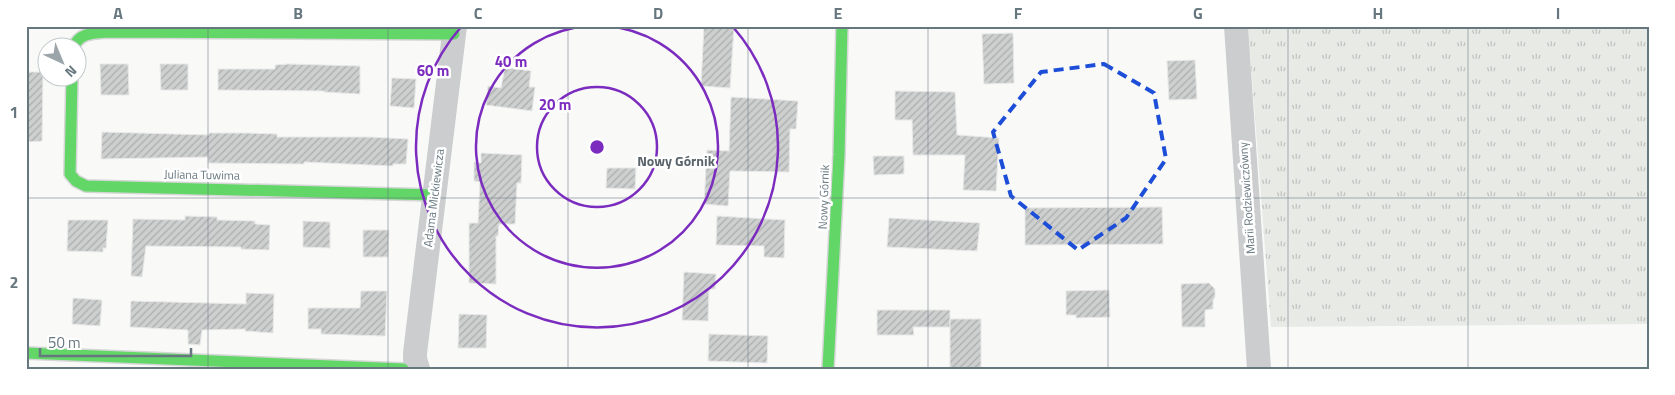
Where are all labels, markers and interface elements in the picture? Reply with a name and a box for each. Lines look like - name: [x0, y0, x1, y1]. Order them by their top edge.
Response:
- text: A: [113, 1, 123, 25]
- text: B: [293, 1, 303, 25]
- text: C: [474, 1, 483, 25]
- text: D: [653, 1, 663, 25]
- text: E: [834, 1, 843, 25]
- text: F: [1014, 1, 1023, 25]
- text: G: [1193, 1, 1203, 25]
- text: H: [1373, 1, 1383, 25]
- text: I: [1556, 1, 1560, 25]
- north arrow: [38, 38, 88, 88]
- text: 40 m: [495, 50, 527, 73]
- text: 60 m: [417, 59, 449, 82]
- text: N: [61, 61, 82, 83]
- text: 20 m: [539, 93, 571, 116]
- text: 1: [10, 100, 18, 124]
- centre of rings: [588, 138, 606, 156]
- street label: Marii Rodziewiczówny: [1233, 141, 1260, 255]
- street label: Adama Mickiewicza: [418, 148, 449, 248]
- district label: Nowy Górnik: [637, 150, 716, 171]
- street label: Juliana Tuwima: [164, 164, 240, 185]
- street label: Nowy Górnik: [813, 164, 834, 230]
- text: 2: [10, 270, 18, 294]
- scale bar: [40, 325, 191, 357]
- text: 50 m: [48, 331, 81, 354]

